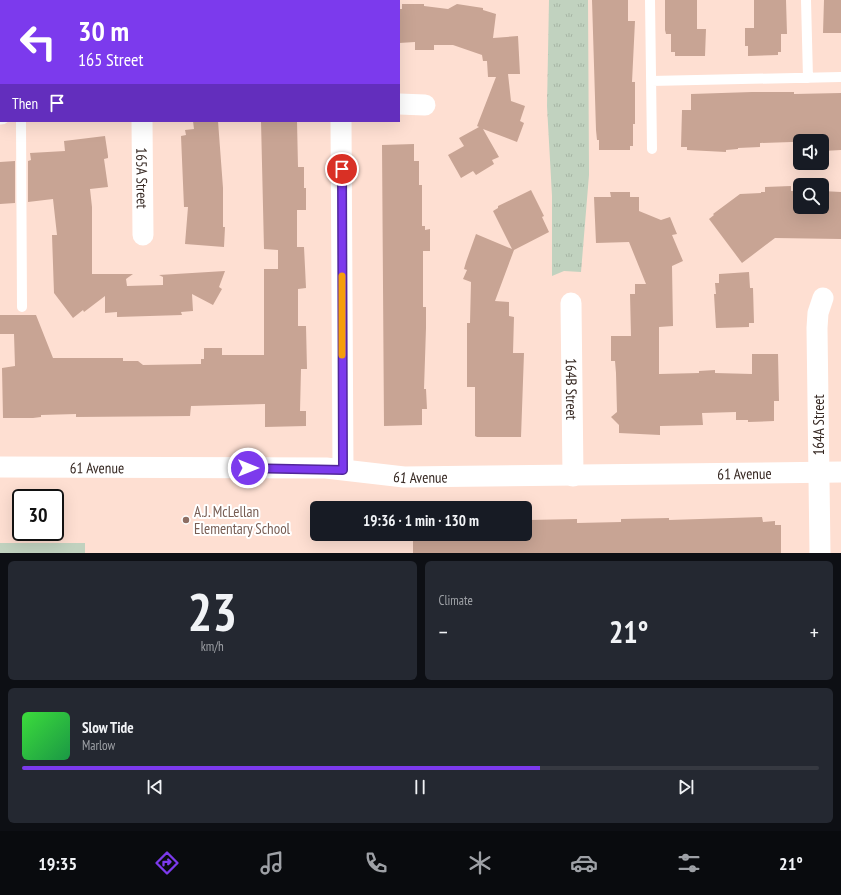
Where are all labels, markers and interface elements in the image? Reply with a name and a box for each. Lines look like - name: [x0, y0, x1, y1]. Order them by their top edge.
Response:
- text: 30 m: [78, 12, 129, 49]
- icon: left: [12, 16, 64, 68]
- text: 165 Street: [78, 48, 143, 71]
- icon: arrive: [46, 92, 68, 114]
- text: Then: [12, 94, 38, 113]
- map controls: [793, 134, 829, 214]
- button: sound: [793, 134, 829, 170]
- street label: 165A Street: [133, 147, 152, 209]
- pin: [325, 152, 359, 186]
- icon: arrive: [331, 158, 353, 180]
- button: search: [793, 178, 829, 214]
- street label: 164B Street: [562, 358, 582, 420]
- street label: 164A Street: [809, 394, 828, 456]
- position arrow: [227, 447, 269, 489]
- street label: 61 Avenue: [70, 458, 124, 477]
- street label: 61 Avenue: [717, 463, 772, 483]
- street label: 61 Avenue: [392, 466, 448, 487]
- speed limit sign: 30: [12, 489, 64, 541]
- place label: A.J. McLellan Elementary School: [194, 502, 291, 538]
- text: 19:36 · 1 min · 130 m: [363, 511, 479, 530]
- marker: A.J. McLellan Elementary School: [181, 515, 191, 525]
- text: 23: [187, 578, 237, 645]
- text: Climate: [439, 592, 473, 609]
- text: 21°: [609, 612, 649, 651]
- text: −: [439, 618, 448, 646]
- text: +: [810, 618, 819, 646]
- text: km/h: [201, 638, 224, 655]
- text: Slow Tide: [82, 718, 134, 737]
- text: Marlow: [82, 737, 115, 754]
- icon: previous: [144, 776, 166, 798]
- icon: pause: [409, 776, 431, 798]
- icon: next: [675, 776, 697, 798]
- icon: directions: [153, 849, 181, 877]
- icon: music: [258, 849, 286, 877]
- icon: phone: [362, 849, 390, 877]
- icon: climate: [466, 849, 494, 877]
- icon: car: [570, 849, 598, 877]
- icon: filters: [675, 849, 703, 877]
- text: 19:35: [38, 852, 77, 875]
- text: 21°: [779, 852, 803, 875]

